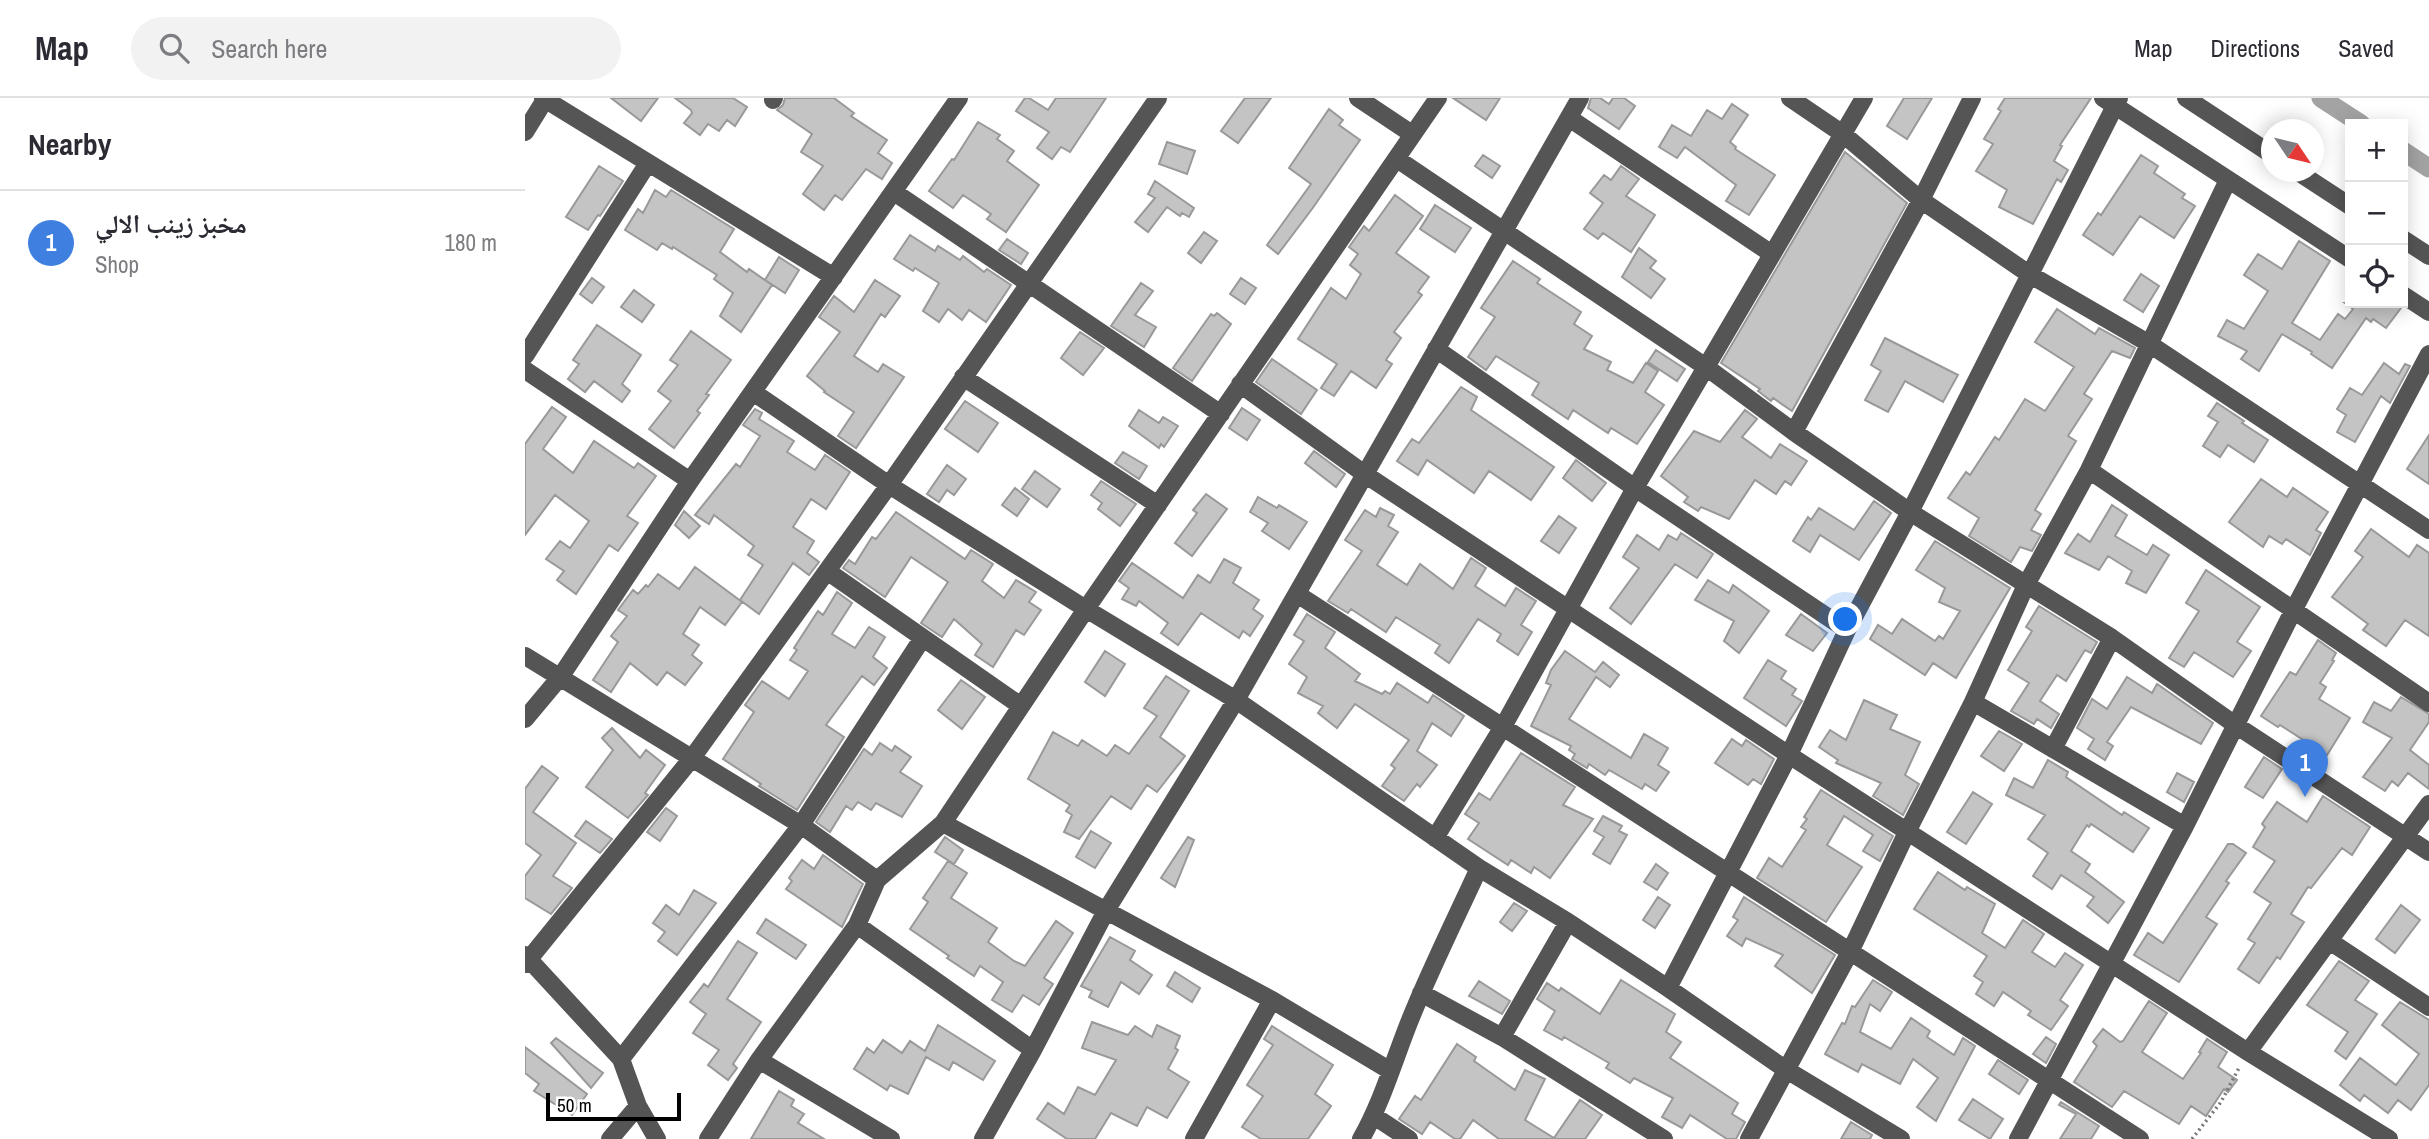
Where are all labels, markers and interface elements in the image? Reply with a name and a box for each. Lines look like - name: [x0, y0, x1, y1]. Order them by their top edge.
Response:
- search box: [131, 17, 621, 80]
- text: Map: [35, 26, 89, 70]
- icon: search: [155, 29, 193, 67]
- text: Search here: [211, 31, 327, 66]
- text: Map: [2134, 32, 2172, 64]
- text: Directions: [2210, 32, 2300, 64]
- text: Saved: [2338, 32, 2394, 64]
- north arrow: [2261, 119, 2324, 182]
- map controls: [2345, 119, 2408, 308]
- button: +: [2345, 119, 2408, 182]
- text: Nearby: [28, 124, 111, 164]
- button: −: [2345, 182, 2408, 245]
- text: مخبز زينب الالي: [95, 206, 247, 241]
- text: 1: [46, 227, 56, 258]
- text: 180 m: [445, 227, 497, 258]
- button: locate: [2345, 245, 2408, 308]
- text: Shop: [95, 249, 139, 280]
- your location: [1828, 602, 1862, 636]
- pin: 1: [2282, 739, 2328, 797]
- scale bar: [546, 1090, 681, 1122]
- text: 50 m: [557, 1092, 592, 1118]

